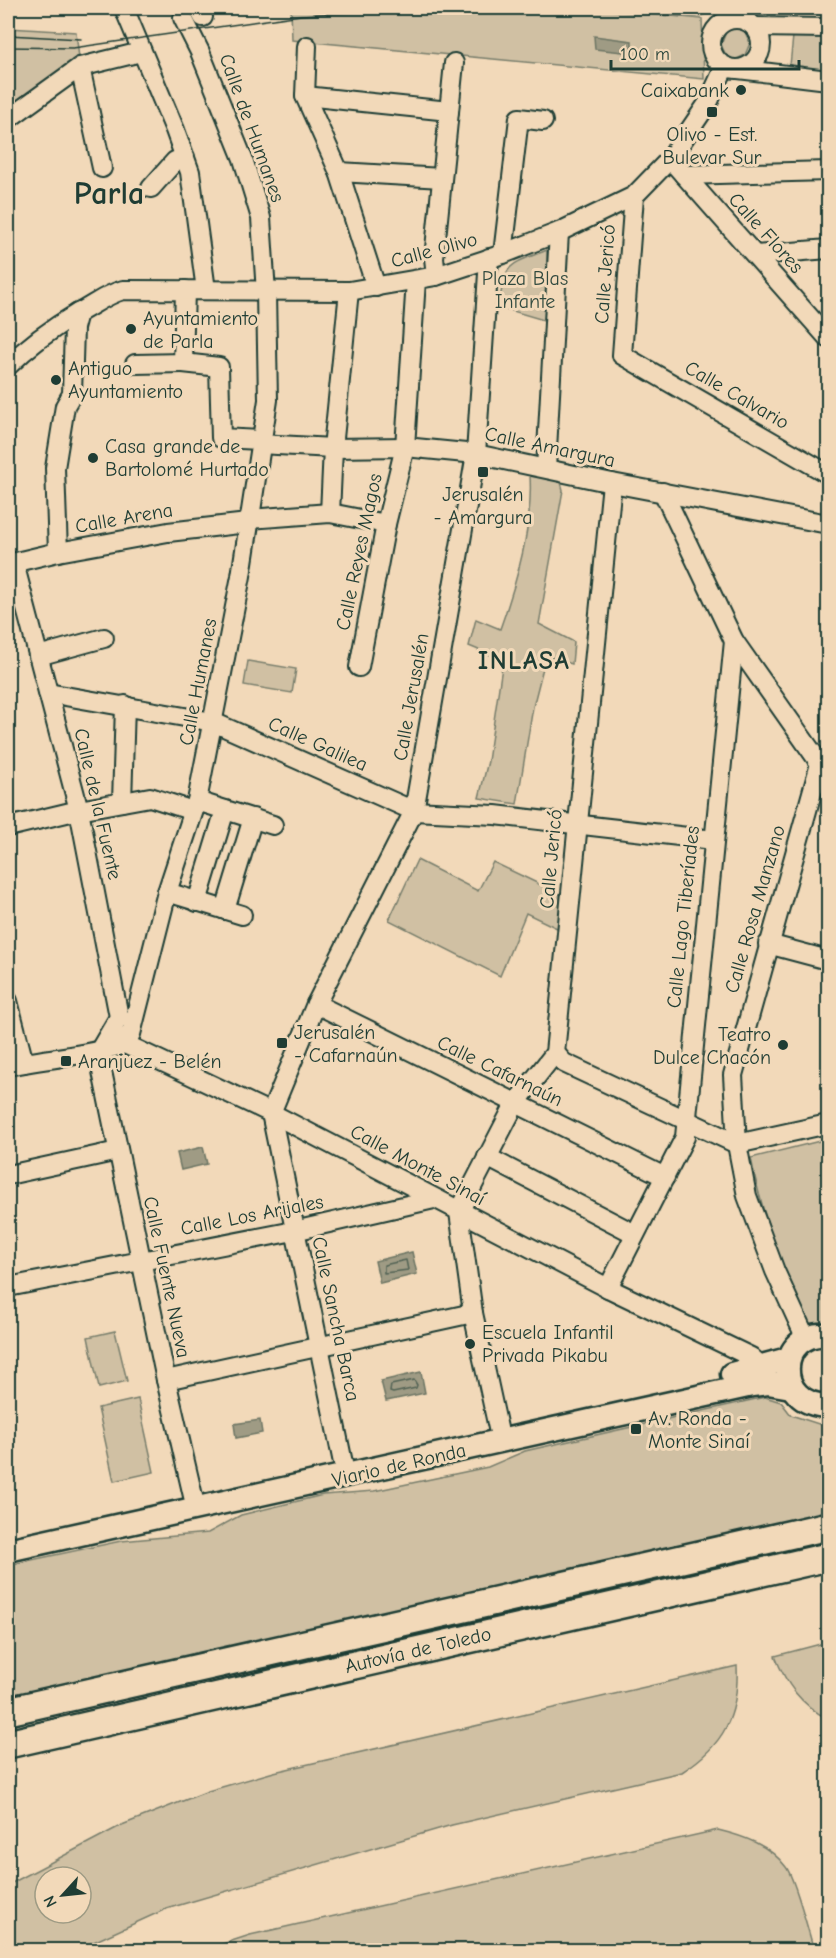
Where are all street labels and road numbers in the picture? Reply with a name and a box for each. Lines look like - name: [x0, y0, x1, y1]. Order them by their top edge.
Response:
- street label: Calle de Humanes: [214, 51, 290, 205]
- street label: Calle Flores: [724, 188, 808, 278]
- street label: Calle Jericó: [590, 223, 620, 325]
- street label: Calle Olivo: [388, 227, 480, 273]
- street label: Calle Calvario: [681, 356, 793, 434]
- street label: Calle Amargura: [483, 422, 617, 472]
- street label: Calle Reyes Magos: [331, 471, 387, 633]
- street label: Calle Arena: [73, 498, 175, 538]
- street label: Calle Humanes: [174, 616, 222, 748]
- street label: Calle Jerusalén: [388, 631, 434, 763]
- street label: Calle Galilea: [265, 712, 371, 776]
- street label: Calle de la Fuente: [69, 726, 127, 882]
- street label: Calle Jericó: [535, 808, 567, 910]
- street label: Calle Rosa Manzano: [720, 822, 790, 996]
- street label: Calle Lago Tiberíades: [662, 825, 704, 1009]
- street label: Calle Cafarnaún: [433, 1031, 567, 1111]
- street label: Calle Monte Sinaí: [346, 1120, 490, 1211]
- street label: Calle Los Arijales: [179, 1190, 325, 1240]
- street label: Calle Fuente Nueva: [139, 1194, 195, 1360]
- street label: Calle Sancha Barca: [307, 1235, 365, 1403]
- street label: Viario de Ronda: [330, 1438, 468, 1492]
- street label: Autovía de Toledo: [343, 1622, 493, 1678]

